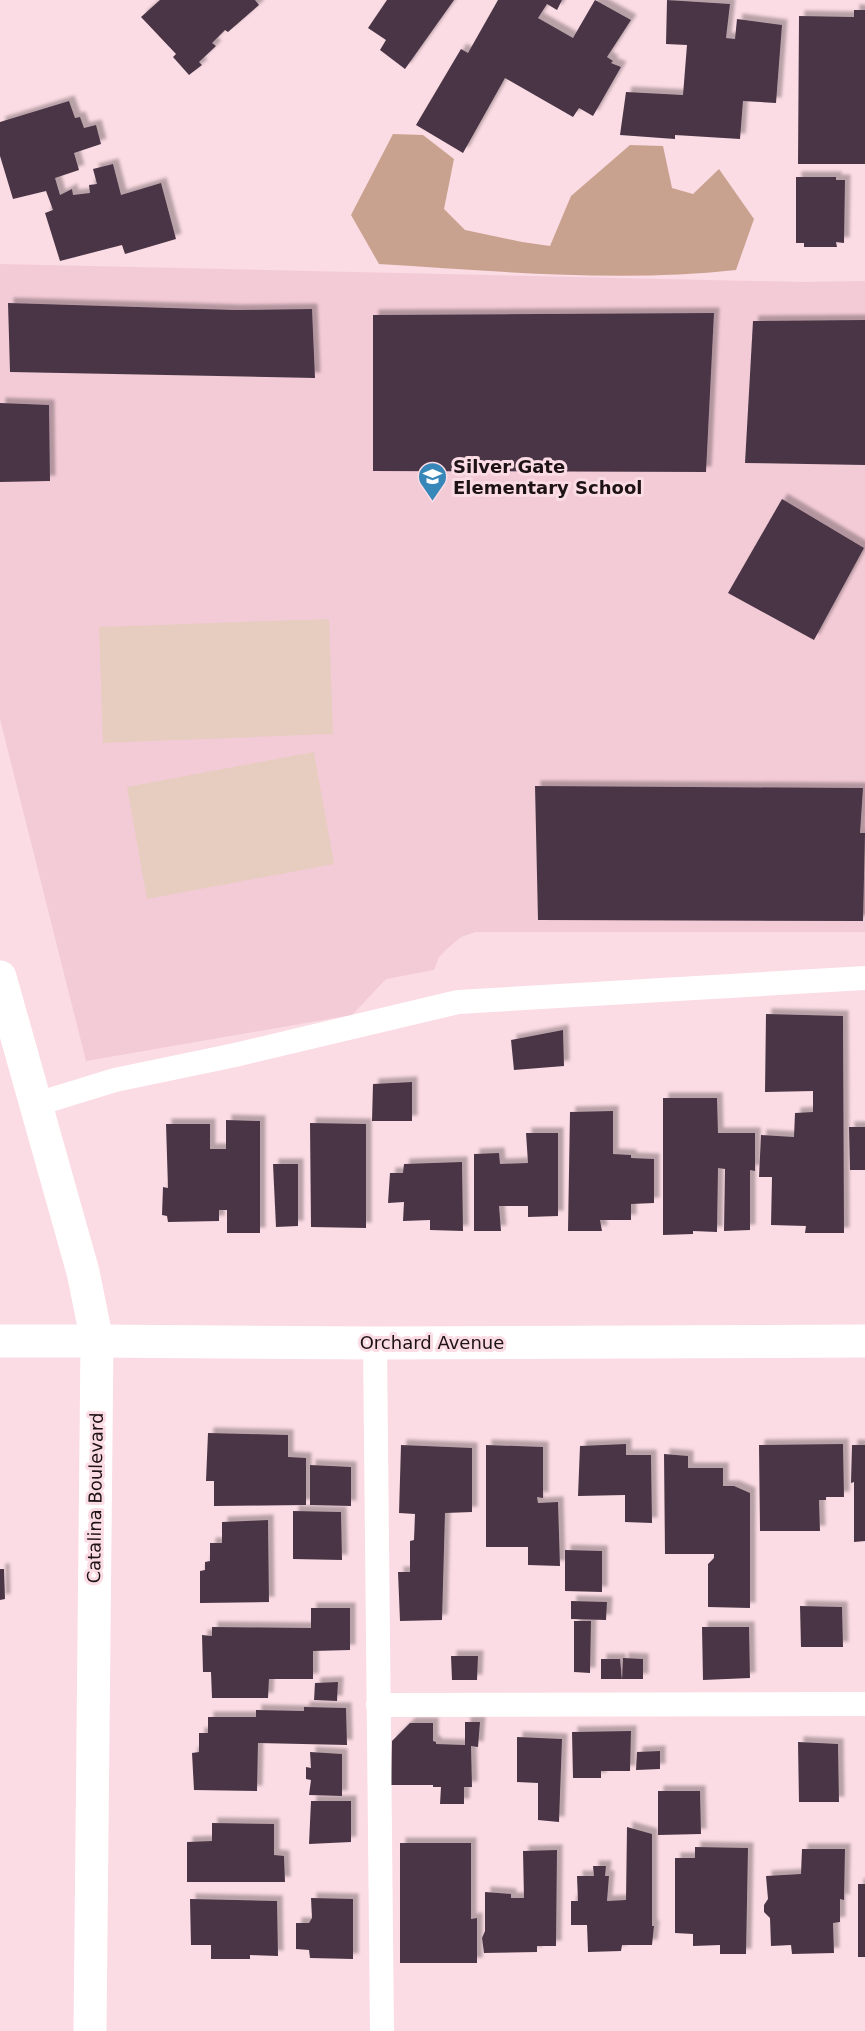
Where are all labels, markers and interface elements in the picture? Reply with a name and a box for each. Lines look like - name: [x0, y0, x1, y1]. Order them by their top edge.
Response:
- place label: Silver Gate Elementary School: [453, 456, 642, 498]
- school or university icon: Silver Gate Elementary School: [416, 460, 448, 502]
- street label: Orchard Avenue: [360, 1332, 504, 1353]
- street label: Catalina Boulevard: [83, 1412, 107, 1584]

